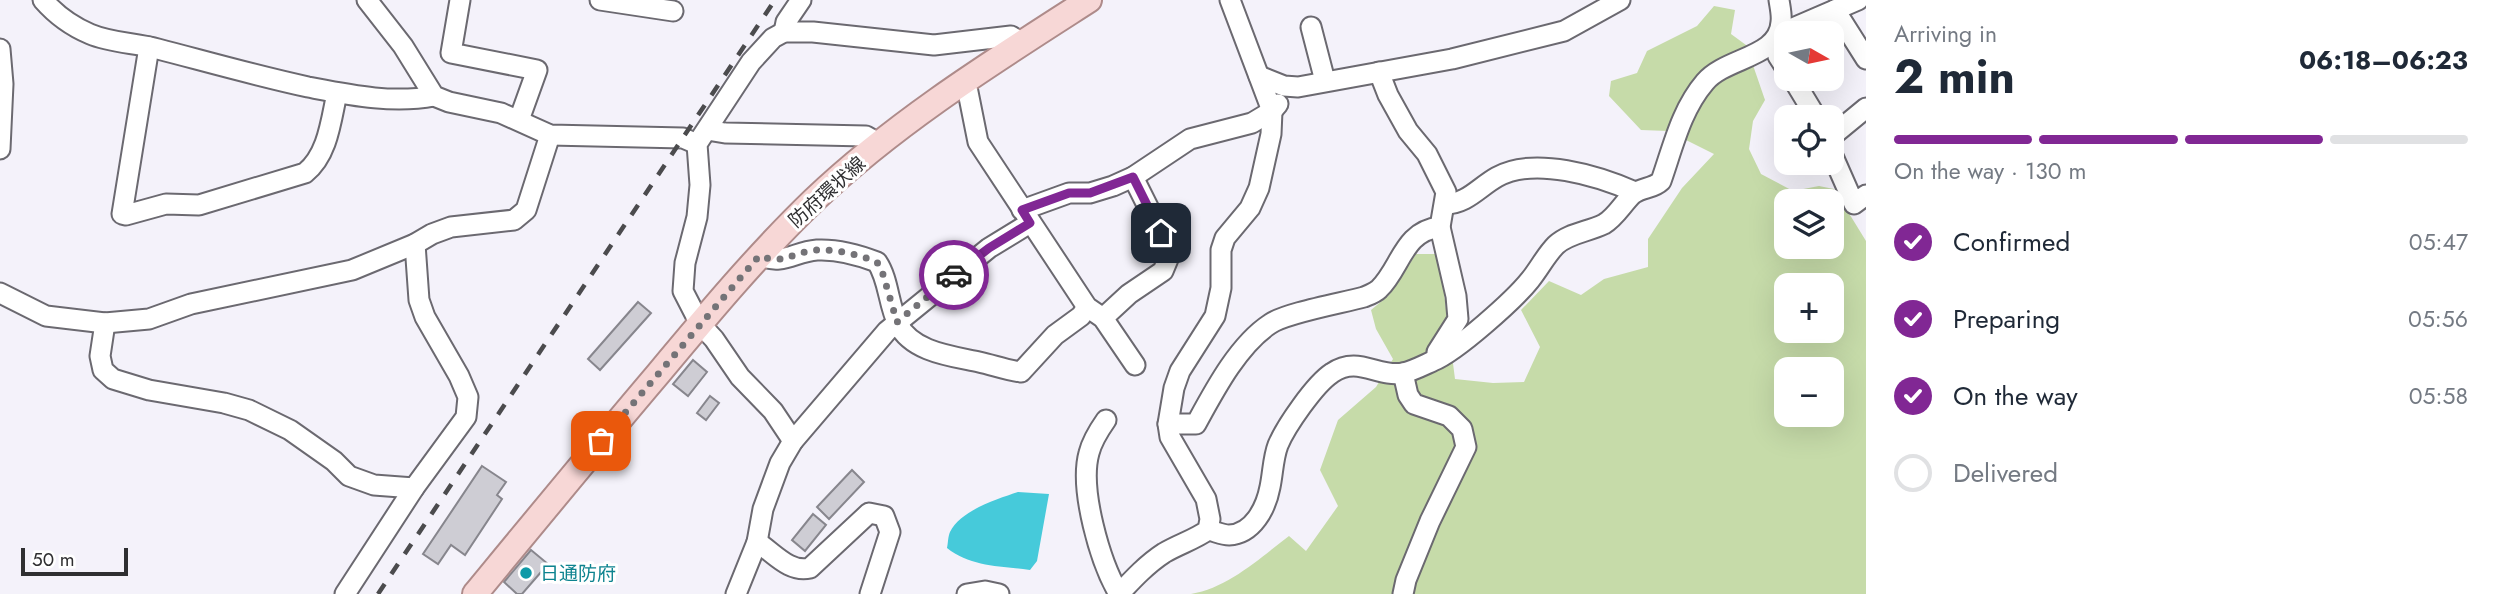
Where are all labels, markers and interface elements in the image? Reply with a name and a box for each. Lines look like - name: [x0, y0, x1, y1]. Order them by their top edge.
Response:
- text: Arriving in: [1894, 17, 1997, 51]
- north arrow: [1774, 21, 1844, 91]
- map controls: [1774, 21, 1844, 427]
- text: 06:18–06:23: [2299, 41, 2468, 79]
- text: 2 min: [1894, 44, 2015, 110]
- button: locate: [1774, 105, 1844, 175]
- street label: 防府環状線: [783, 150, 871, 234]
- text: On the way · 130 m: [1894, 154, 2086, 188]
- button: layers: [1774, 189, 1844, 259]
- pin: [1131, 203, 1191, 263]
- icon: home: [1142, 214, 1180, 252]
- icon: check: [1894, 223, 1932, 261]
- text: Confirmed: [1953, 223, 2070, 261]
- text: 05:47: [2409, 225, 2468, 259]
- courier: [919, 240, 989, 310]
- icon: car: [935, 256, 973, 294]
- button: +: [1774, 273, 1844, 343]
- icon: check: [1894, 300, 1932, 338]
- text: Preparing: [1953, 300, 2060, 338]
- text: 05:56: [2408, 302, 2468, 336]
- button: −: [1774, 357, 1844, 427]
- icon: check: [1894, 377, 1932, 415]
- text: On the way: [1953, 377, 2078, 415]
- text: 05:58: [2409, 379, 2468, 413]
- pin: [571, 411, 631, 471]
- icon: bag: [582, 422, 620, 460]
- text: Delivered: [1953, 454, 2058, 492]
- scale bar: [21, 545, 128, 577]
- text: 50 m: [32, 546, 75, 573]
- place label: 日通防府: [540, 560, 616, 587]
- marker: 日通防府: [518, 565, 534, 581]

